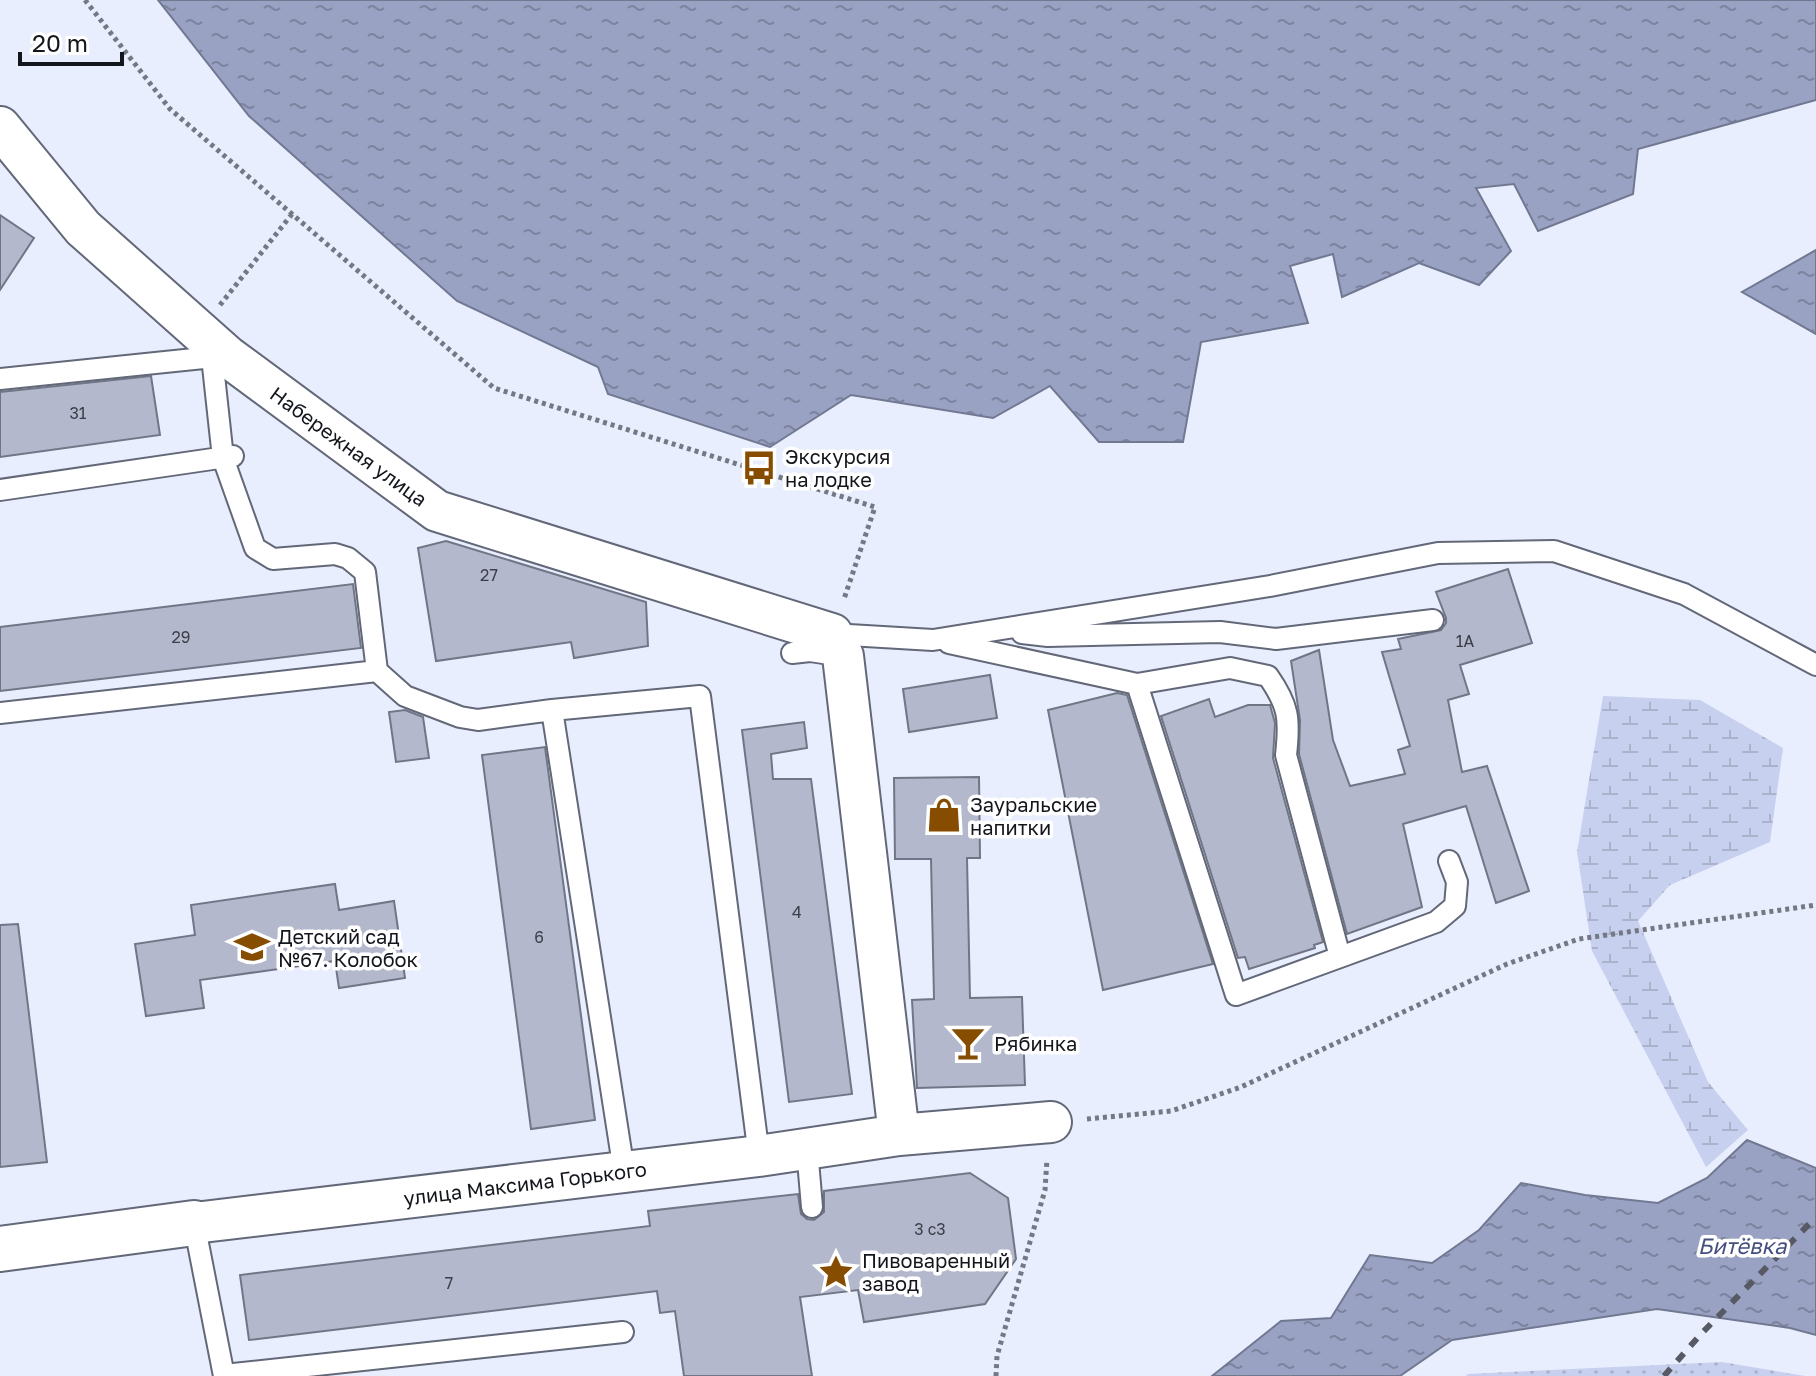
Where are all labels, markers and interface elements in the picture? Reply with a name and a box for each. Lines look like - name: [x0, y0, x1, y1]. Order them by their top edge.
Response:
- scale bar: [20, 16, 122, 66]
- text: 20 m: [32, 28, 88, 57]
- street label: Набережная улица: [266, 381, 432, 511]
- house number: 31: [69, 403, 87, 423]
- place label: Экскурсия на лодке: [785, 444, 890, 491]
- bus stop icon: Экскурсия на лодке: [740, 449, 778, 487]
- house number: 27: [480, 565, 498, 585]
- house number: 29: [172, 627, 190, 647]
- house number: 1А: [1456, 631, 1475, 651]
- place label: Зауральские напитки: [970, 792, 1097, 839]
- shop icon: Зауральские напитки: [925, 796, 963, 834]
- house number: 4: [792, 902, 802, 922]
- place label: Детский сад №67. Колобок: [278, 924, 418, 971]
- house number: 6: [534, 927, 544, 947]
- school or university icon: Детский сад №67. Колобок: [233, 928, 271, 966]
- bar icon: Рябинка: [949, 1024, 987, 1062]
- place label: Рябинка: [994, 1031, 1077, 1055]
- street label: улица Максима Горького: [402, 1156, 648, 1210]
- house number: 3 с3: [914, 1219, 946, 1239]
- water label: Битёвка: [1698, 1232, 1788, 1259]
- place label: Пивоваренный завод: [862, 1248, 1010, 1295]
- place icon: Пивоваренный завод: [817, 1253, 855, 1291]
- house number: 7: [445, 1273, 453, 1293]

